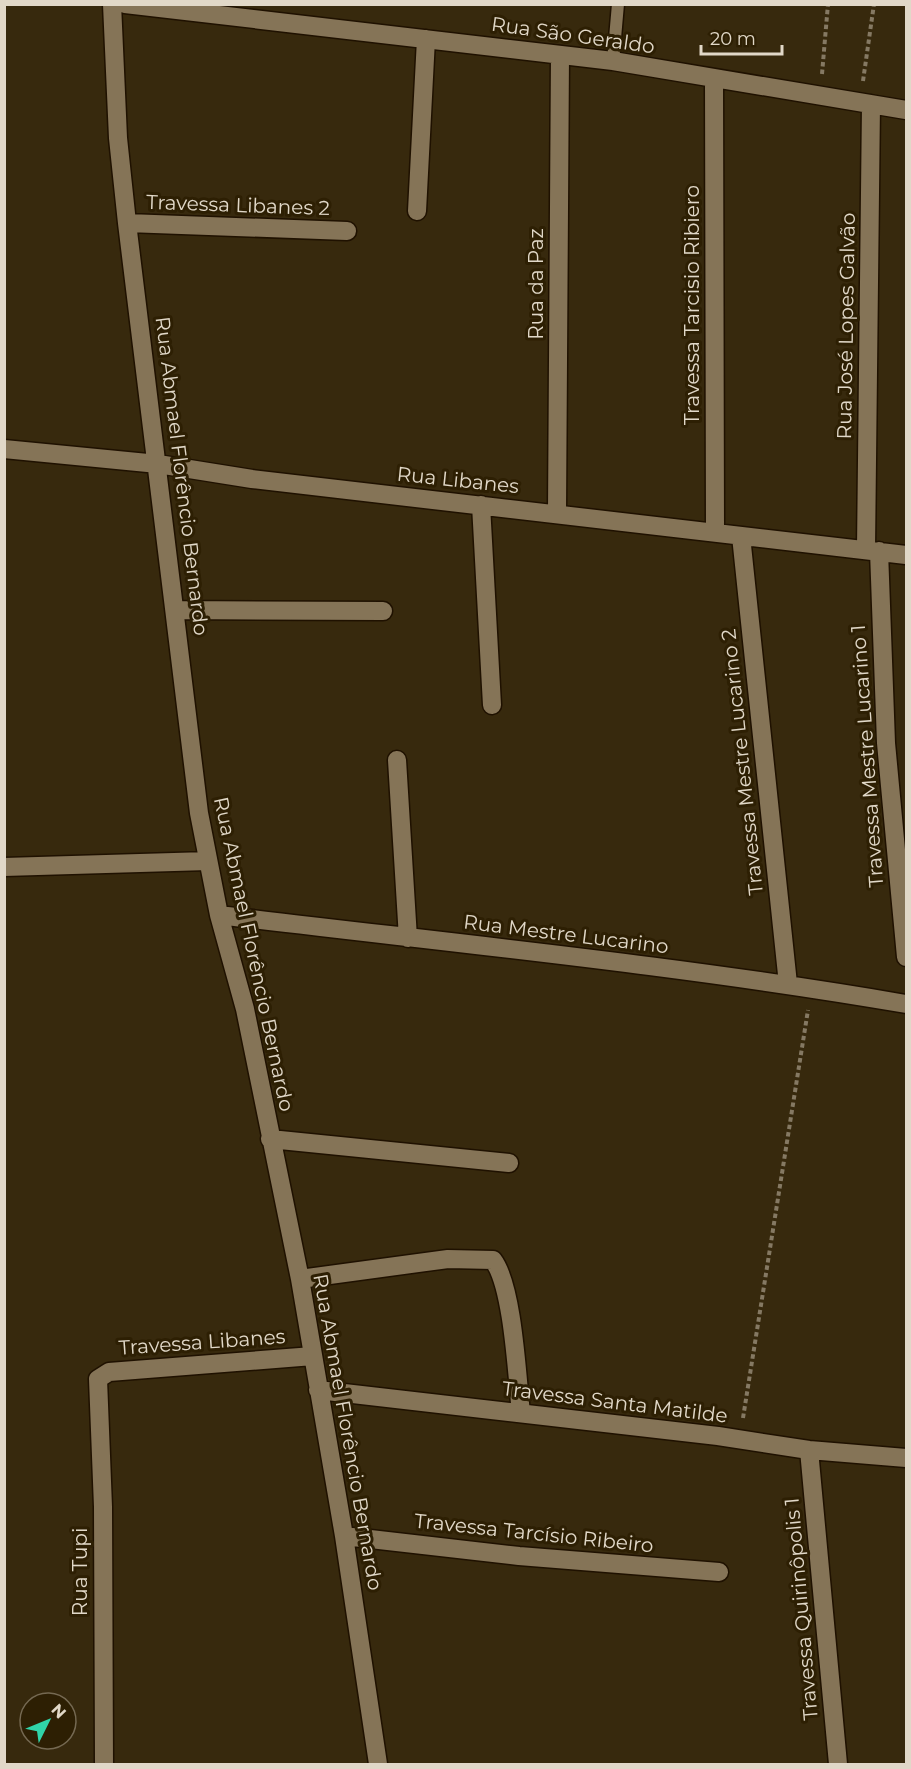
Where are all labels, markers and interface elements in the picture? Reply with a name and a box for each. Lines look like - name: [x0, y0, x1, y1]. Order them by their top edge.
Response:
- street label: Rua São Geraldo: [490, 12, 656, 58]
- scale bar: [701, 18, 782, 56]
- text: 20 m: [710, 28, 756, 50]
- street label: Travessa Tarcisio Ribiero: [680, 185, 704, 425]
- street label: Travessa Libanes 2: [146, 190, 330, 220]
- street label: Rua José Lopes Galvão: [832, 212, 860, 440]
- street label: Rua da Paz: [524, 228, 548, 340]
- street label: Rua Abmael Florêncio Bernardo: [151, 315, 213, 637]
- street label: Rua Libanes: [396, 462, 521, 498]
- street label: Travessa Mestre Lucarino 1: [846, 624, 888, 888]
- street label: Travessa Mestre Lucarino 2: [716, 628, 768, 896]
- street label: Rua Abmael Florêncio Bernardo: [209, 795, 299, 1113]
- street label: Rua Mestre Lucarino: [462, 910, 670, 958]
- street label: Rua Abmael Florêncio Bernardo: [308, 1272, 388, 1592]
- street label: Travessa Libanes: [118, 1324, 286, 1360]
- street label: Travessa Santa Matilde: [501, 1376, 729, 1428]
- street label: Travessa Quirinôpolis 1: [779, 1497, 823, 1721]
- street label: Travessa Tarcísio Ribeiro: [413, 1509, 655, 1557]
- street label: Rua Tupi: [68, 1528, 92, 1616]
- north arrow: [18, 1691, 78, 1751]
- text: N: [47, 1700, 70, 1722]

